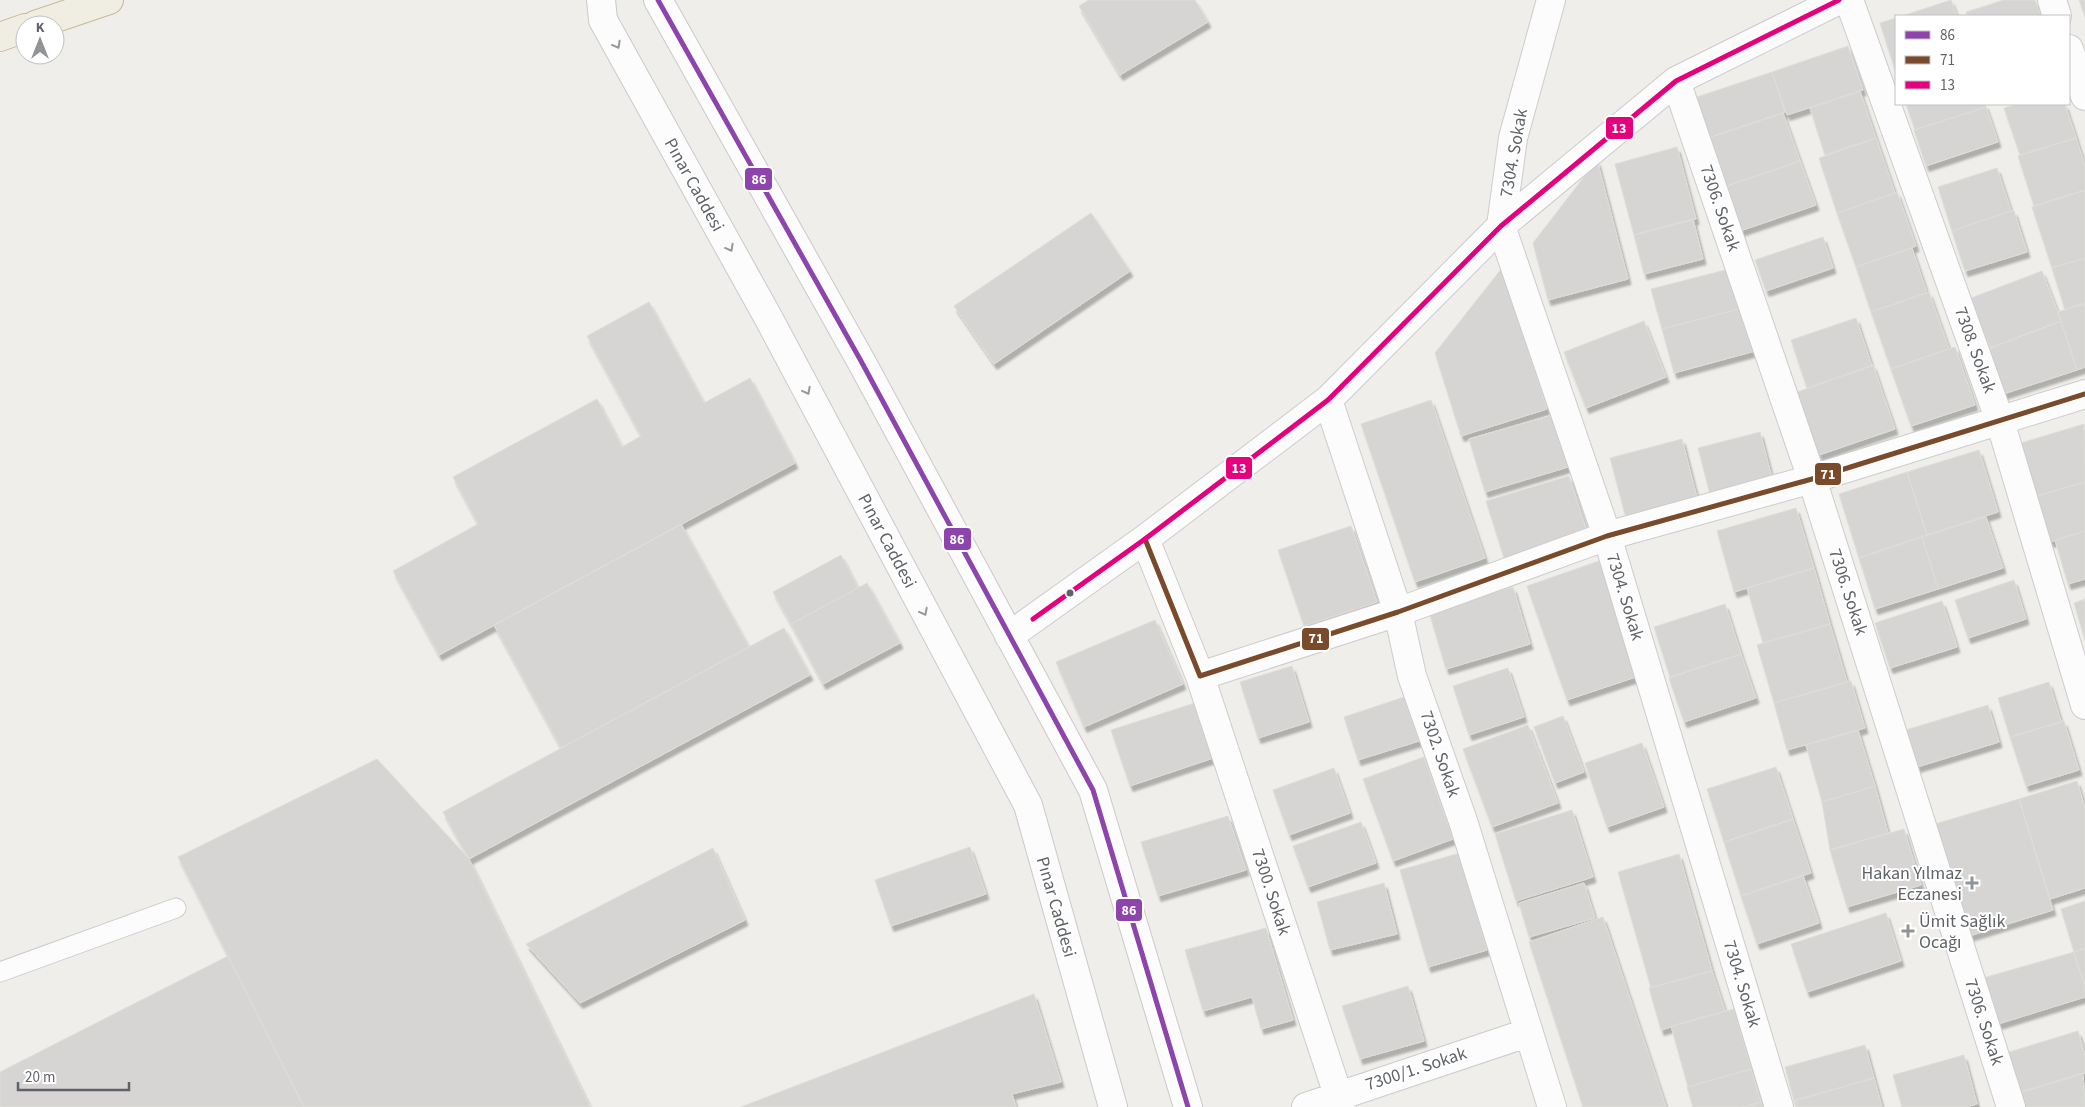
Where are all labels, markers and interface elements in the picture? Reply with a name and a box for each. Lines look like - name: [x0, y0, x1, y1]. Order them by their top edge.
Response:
- north arrow: [15, 15, 65, 65]
- legend: [1895, 15, 2070, 105]
- text: K: [36, 18, 45, 38]
- text: 86: [1940, 25, 1955, 46]
- one-way arrow: [611, 40, 621, 49]
- text: 71: [1940, 50, 1955, 71]
- text: 13: [1940, 75, 1955, 96]
- street label: 7304. Sokak: [1494, 106, 1534, 199]
- line badge: 13: [1605, 116, 1634, 140]
- text: 13: [1612, 119, 1626, 139]
- street label: Pınar Caddesi: [658, 134, 730, 236]
- street label: 7306. Sokak: [1694, 161, 1746, 255]
- line badge: 86: [744, 167, 773, 191]
- text: 86: [752, 170, 766, 190]
- one-way arrow: [723, 243, 733, 252]
- street label: 7308. Sokak: [1948, 303, 2002, 397]
- one-way arrow: [801, 386, 811, 395]
- line badge: 13: [1225, 456, 1253, 480]
- text: 13: [1232, 459, 1246, 479]
- line badge: 71: [1814, 462, 1842, 486]
- text: 71: [1821, 465, 1835, 485]
- street label: Pınar Caddesi: [852, 489, 922, 593]
- line badge: 86: [943, 527, 972, 551]
- text: 86: [950, 530, 964, 550]
- street label: 7306. Sokak: [1822, 545, 1874, 639]
- street label: 7304. Sokak: [1600, 550, 1650, 644]
- unlabelled marker: [1065, 588, 1075, 598]
- one-way arrow: [918, 607, 928, 616]
- line badge: 71: [1301, 627, 1330, 651]
- text: 71: [1309, 629, 1323, 649]
- street label: 7302. Sokak: [1414, 707, 1466, 801]
- street label: 7300. Sokak: [1245, 845, 1297, 939]
- street label: Pınar Caddesi: [1030, 854, 1082, 960]
- place label: Hakan Yılmaz Eczanesi: [1861, 861, 1962, 907]
- marker: Hakan Yılmaz Eczanesi: [1966, 877, 1978, 889]
- line badge: 86: [1115, 898, 1143, 922]
- text: 86: [1122, 901, 1136, 921]
- place label: Ümit Sağlık Ocağı: [1919, 909, 2005, 955]
- marker: Ümit Sağlık Ocağı: [1901, 924, 1915, 938]
- street label: 7304. Sokak: [1717, 937, 1767, 1031]
- street label: 7306. Sokak: [1958, 975, 2010, 1069]
- street label: 7300/1. Sokak: [1362, 1041, 1470, 1097]
- scale bar: [18, 1060, 129, 1092]
- text: 20 m: [25, 1067, 55, 1088]

